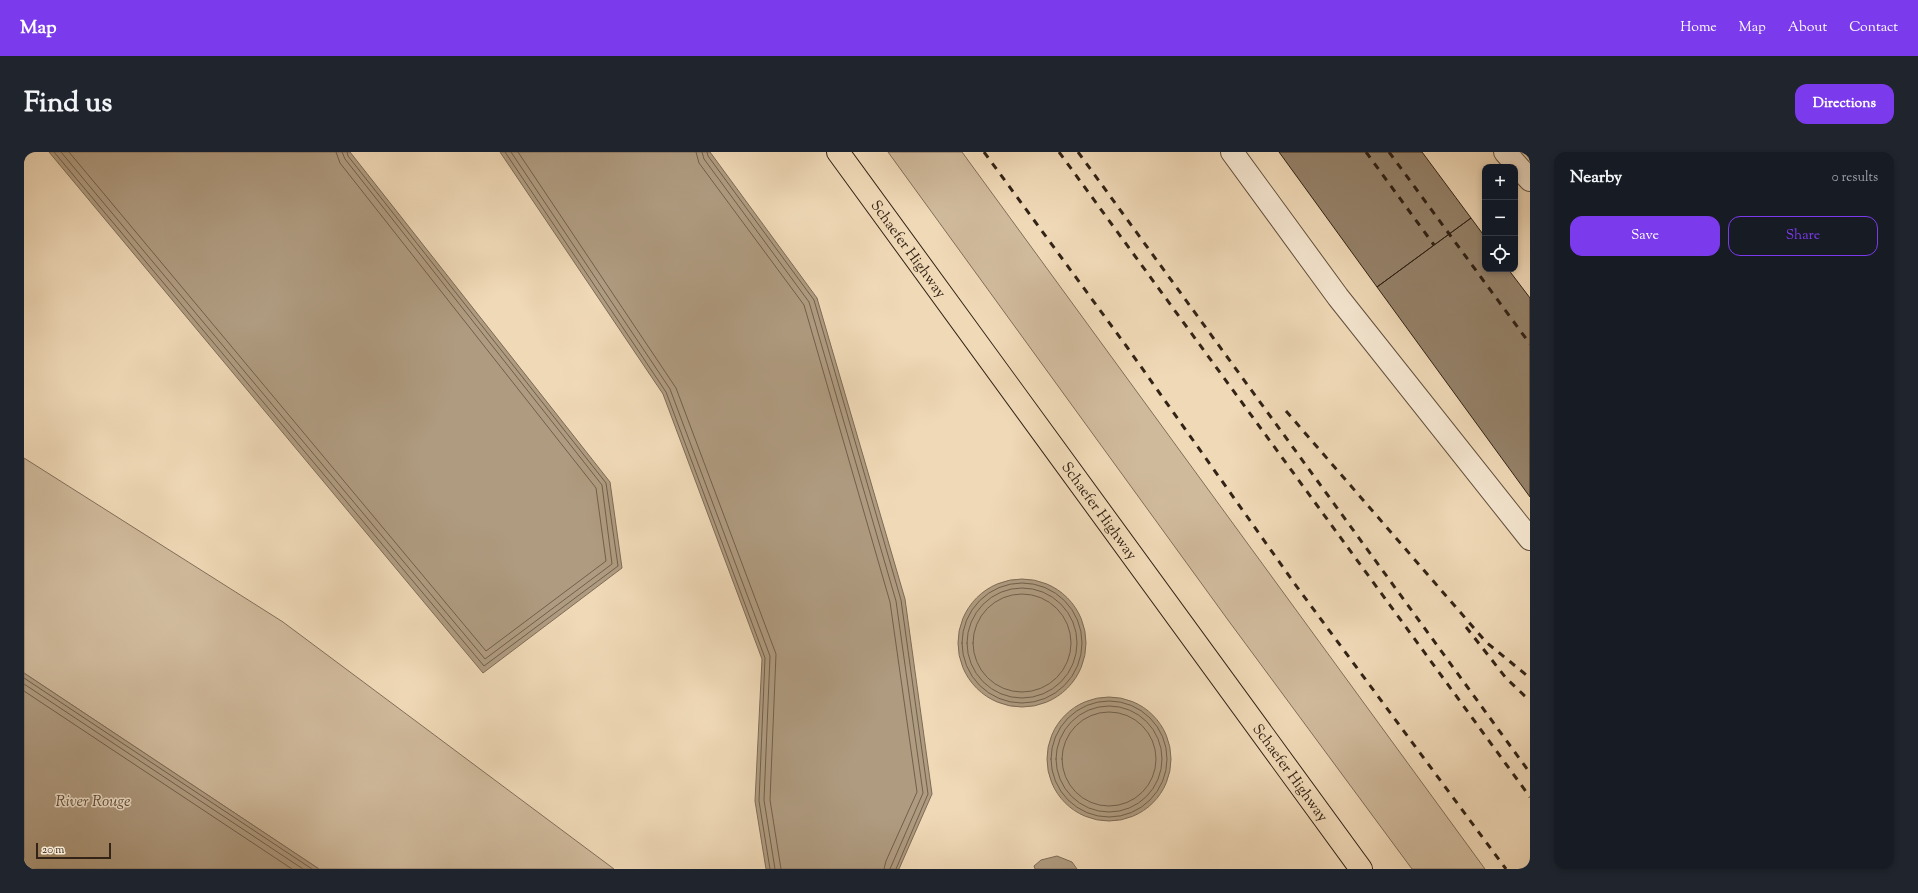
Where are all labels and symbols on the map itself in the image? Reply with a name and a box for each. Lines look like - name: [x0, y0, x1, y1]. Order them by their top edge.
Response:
- street label: Schaefer Highway: [865, 197, 951, 303]
- street label: Schaefer Highway: [1056, 458, 1142, 565]
- street label: Schaefer Highway: [1247, 720, 1332, 827]
- water label: River Rouge: [56, 791, 130, 814]
- scale bar: [36, 841, 111, 860]

